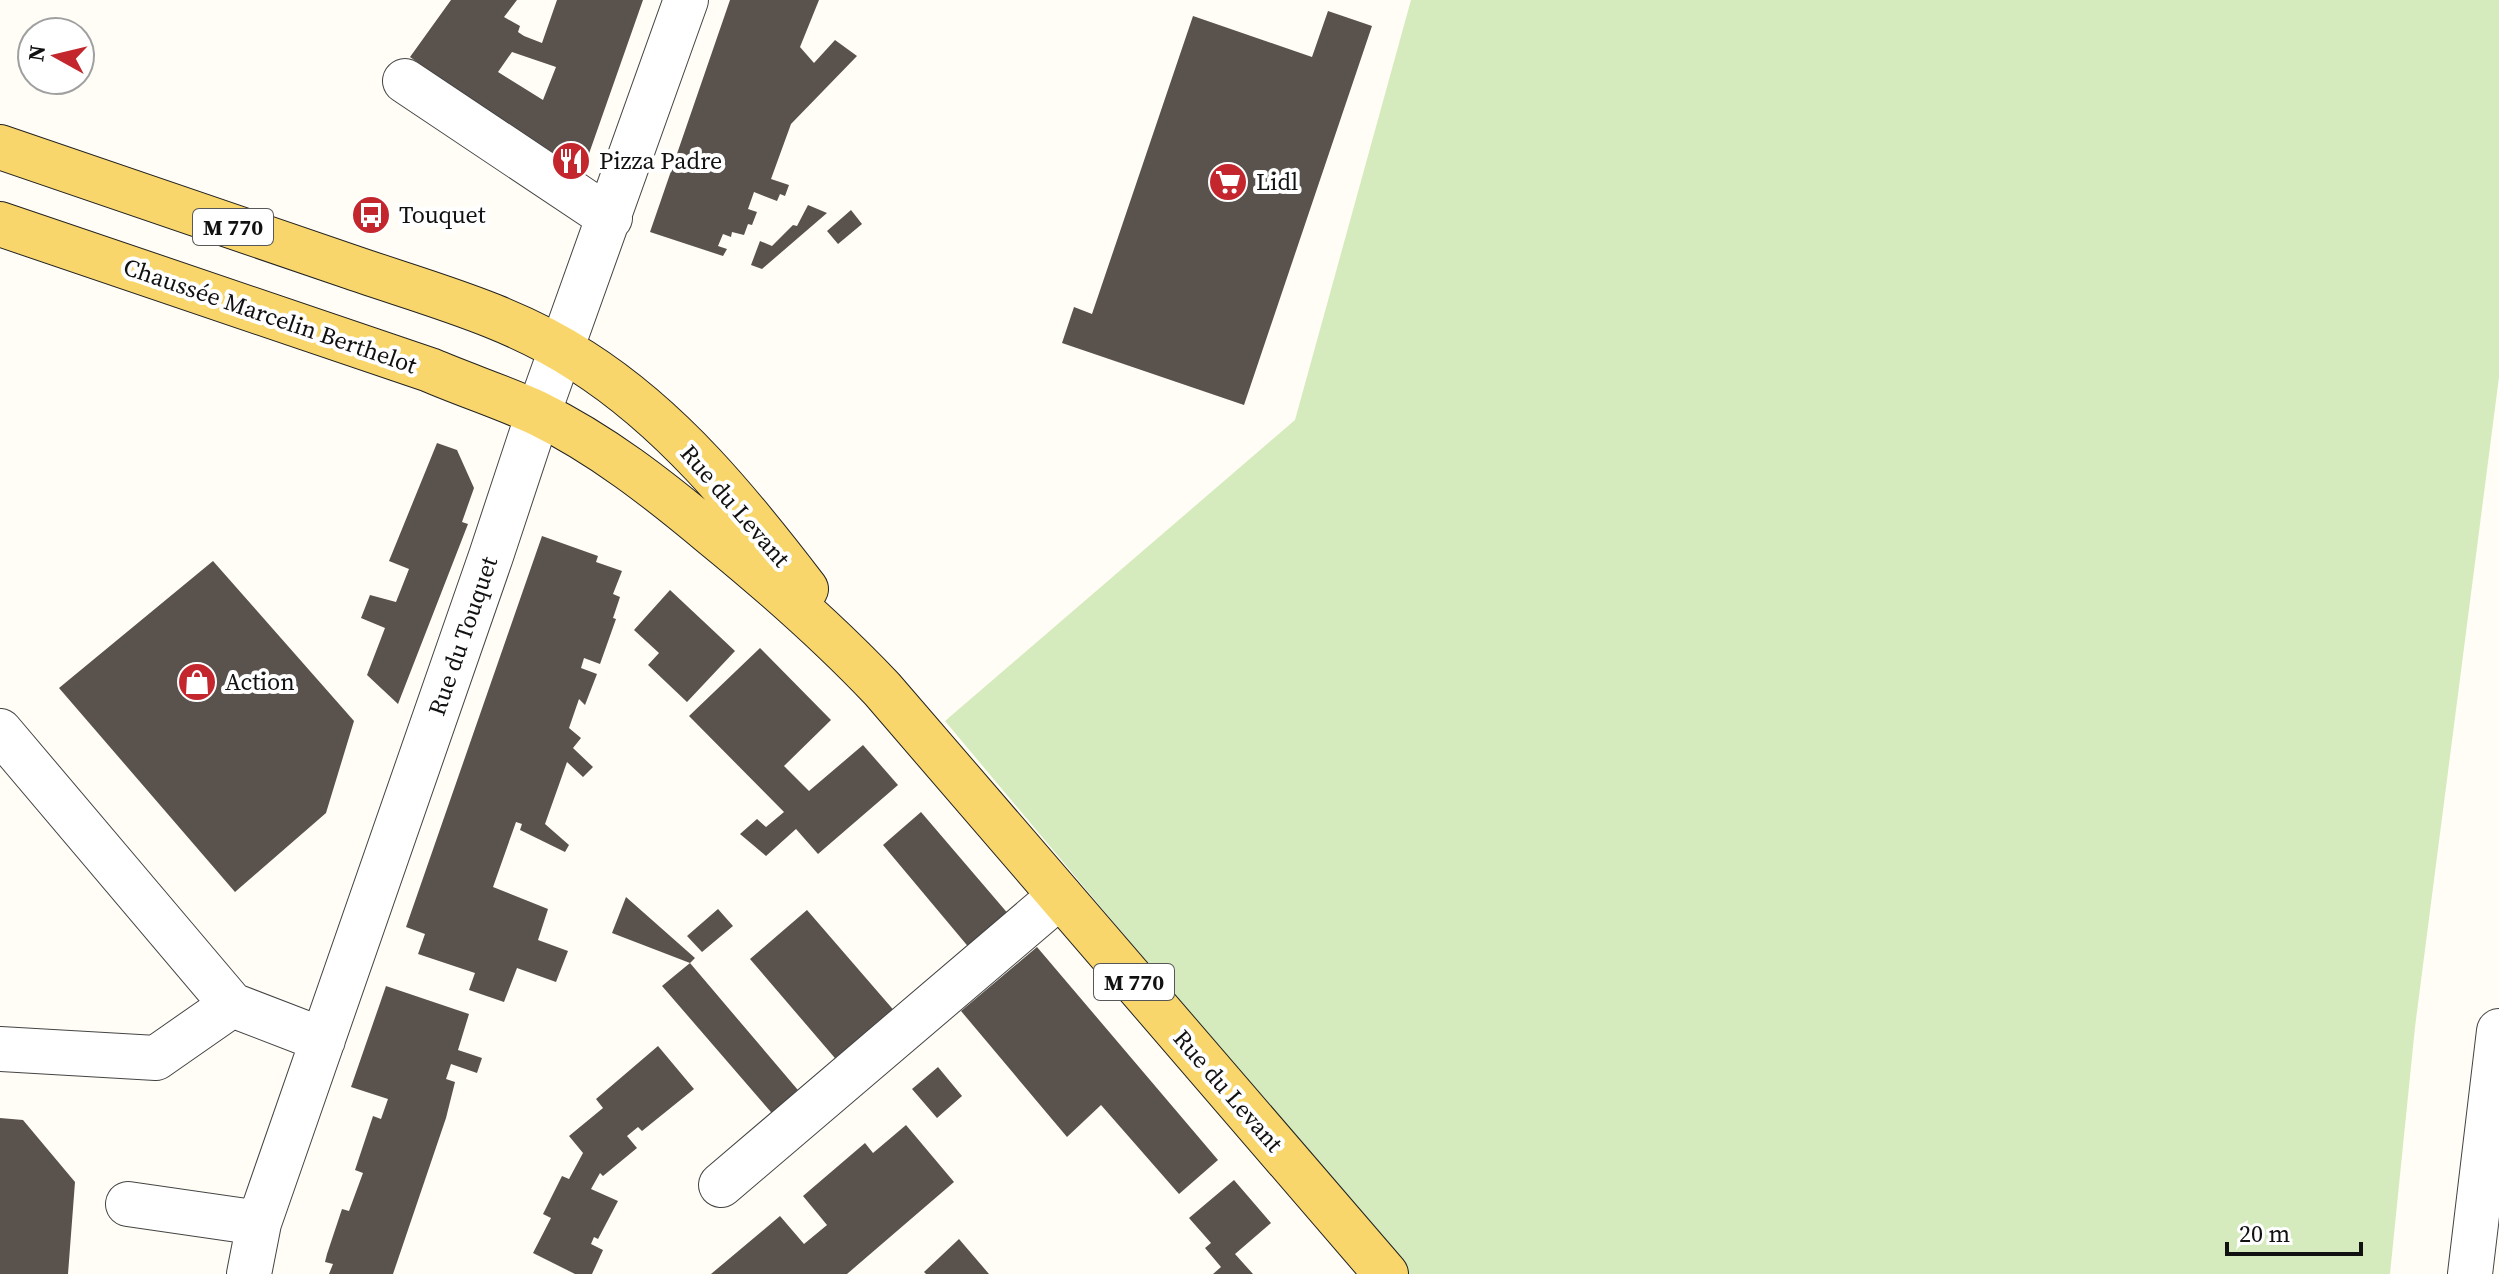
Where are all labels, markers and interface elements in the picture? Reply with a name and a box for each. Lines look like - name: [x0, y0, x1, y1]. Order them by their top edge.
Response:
- north arrow: [16, 16, 96, 96]
- text: N: [20, 43, 52, 63]
- restaurant icon: Pizza Padre: [550, 140, 592, 182]
- place label: Pizza Padre: [599, 144, 722, 177]
- supermarket icon: Lidl: [1207, 161, 1249, 203]
- place label: Lidl: [1256, 165, 1298, 198]
- bus stop icon: Touquet: [350, 194, 392, 236]
- place label: Touquet: [399, 198, 486, 231]
- road number: M 770: [193, 209, 273, 245]
- street label: Chaussée Marcelin Berthelot: [119, 250, 421, 381]
- street label: Rue du Levant: [673, 437, 798, 574]
- street label: Rue du Touquet: [420, 552, 505, 720]
- shop icon: Action: [176, 661, 218, 703]
- place label: Action: [225, 665, 295, 698]
- road number: M 770: [1094, 964, 1174, 1000]
- street label: Rue du Levant: [1166, 1022, 1291, 1159]
- scale bar: [2227, 1206, 2361, 1256]
- text: 20 m: [2239, 1217, 2290, 1250]

